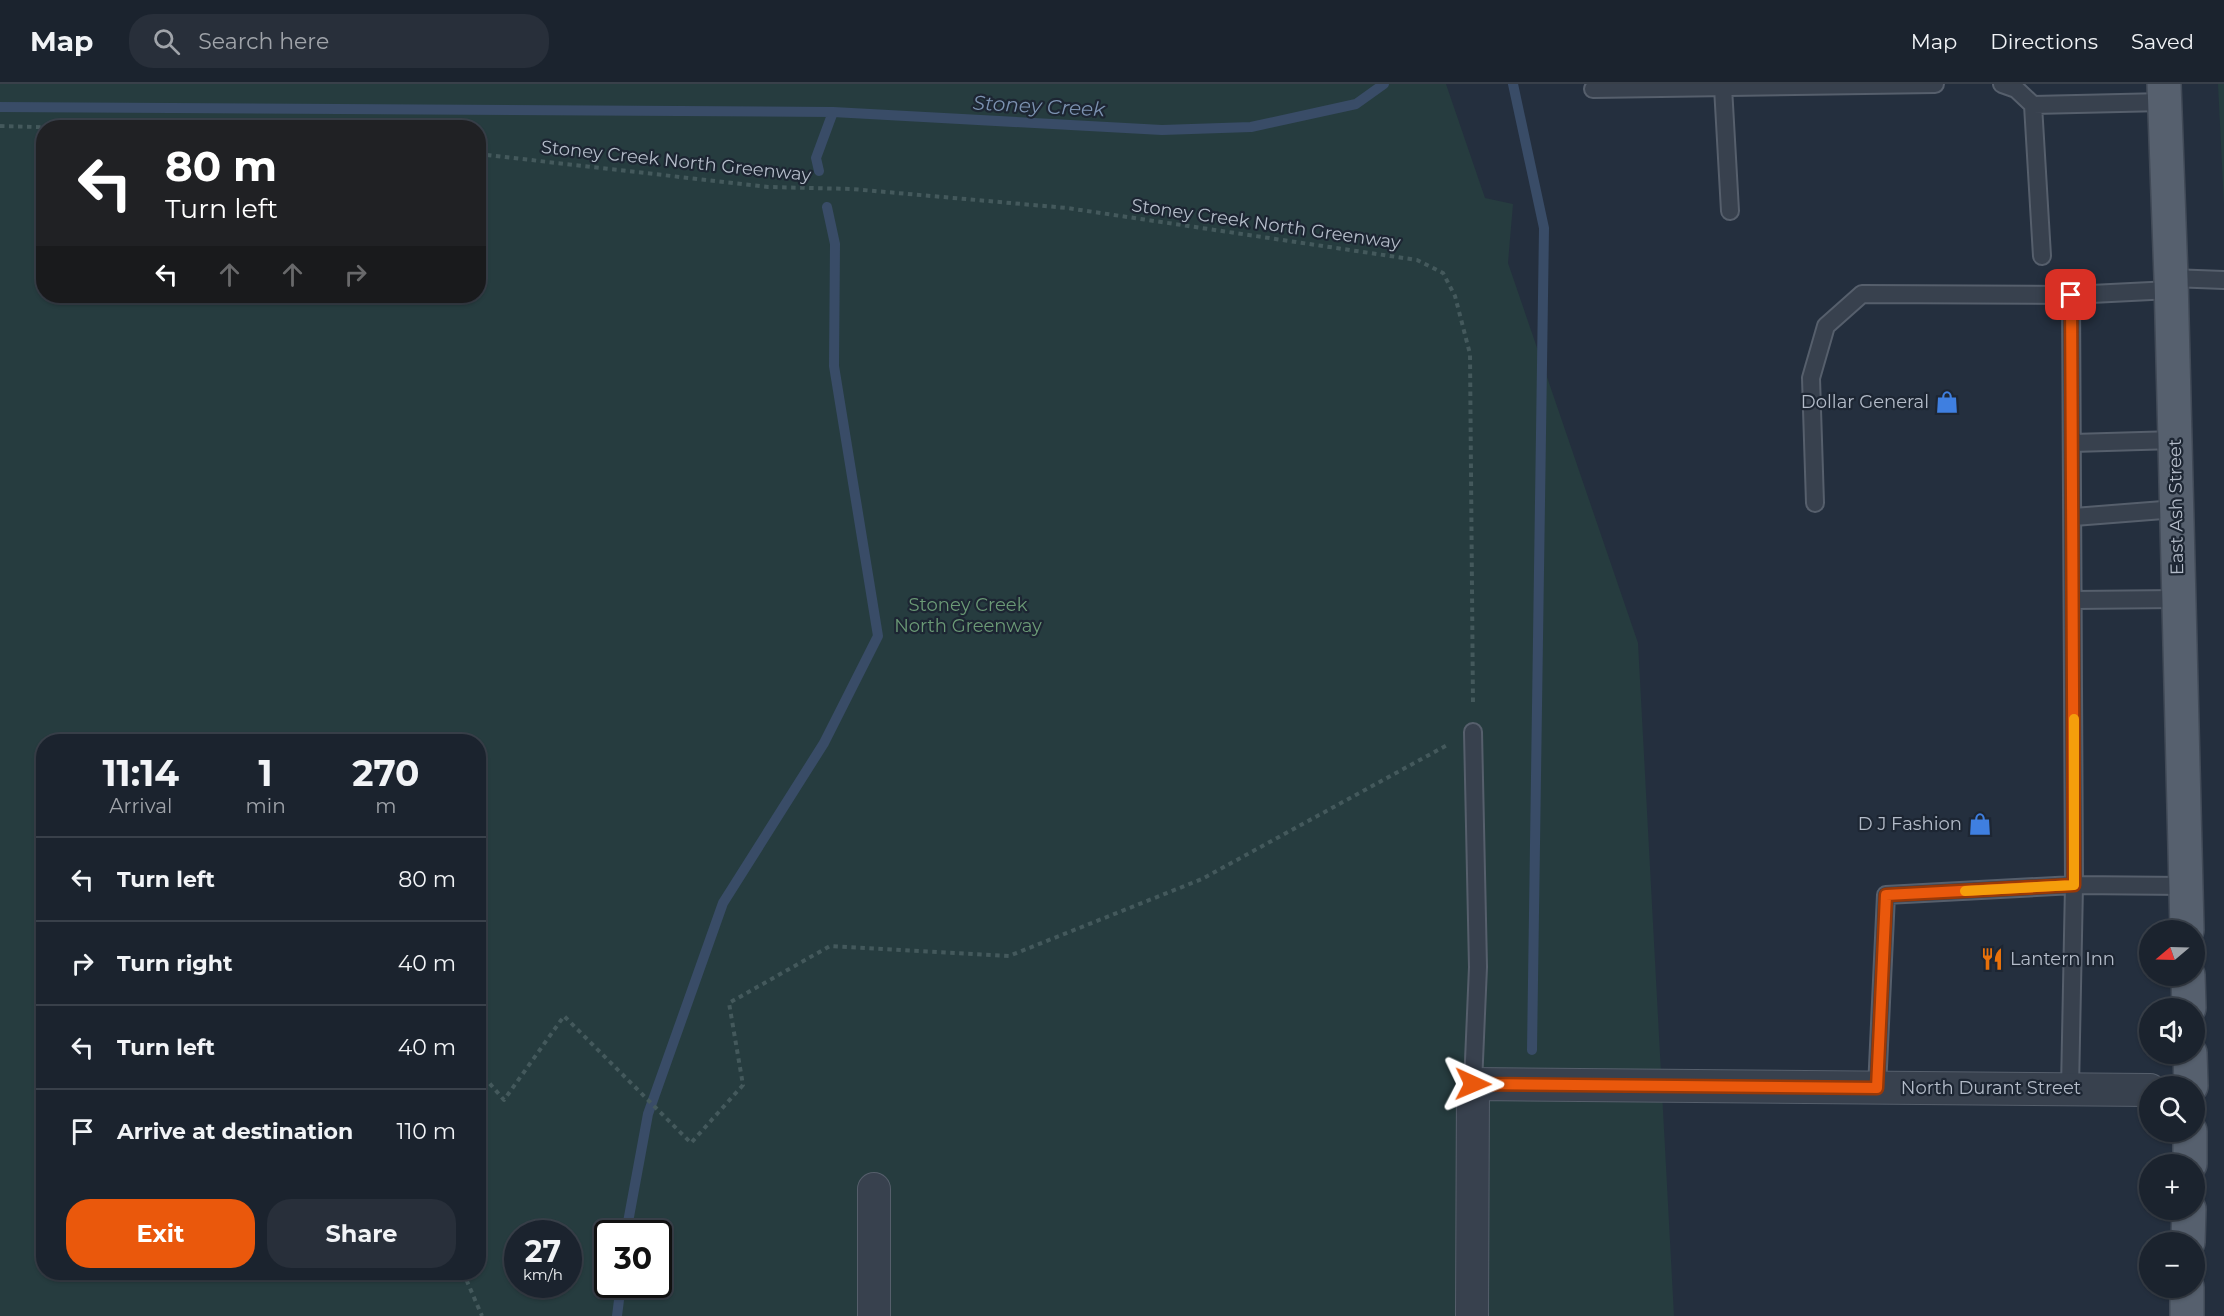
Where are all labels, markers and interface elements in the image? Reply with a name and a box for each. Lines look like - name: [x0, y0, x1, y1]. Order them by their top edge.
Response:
- search box: [129, 14, 549, 68]
- text: Map: [30, 24, 93, 58]
- icon: search: [150, 25, 183, 58]
- text: Search here: [198, 28, 329, 55]
- text: Map: [1911, 29, 1957, 54]
- text: Directions: [1990, 29, 2098, 54]
- text: Saved: [2131, 29, 2194, 54]
- water label: Stoney Creek: [972, 91, 1107, 122]
- street label: Stoney Creek North Greenway: [540, 136, 812, 186]
- text: 80 m: [165, 140, 277, 192]
- icon: left: [66, 144, 144, 222]
- text: Turn left: [165, 192, 278, 225]
- street label: Stoney Creek North Greenway: [1130, 194, 1402, 254]
- icon: left: [150, 258, 183, 291]
- icon: ahead: [213, 258, 246, 291]
- icon: ahead: [276, 258, 309, 291]
- icon: right: [339, 258, 372, 291]
- pin: [2045, 269, 2096, 320]
- icon: arrive: [2054, 278, 2087, 311]
- shop icon: Dollar General: [1934, 389, 1960, 415]
- place label: Dollar General: [1801, 391, 1929, 413]
- street label: East Ash Street: [2164, 439, 2188, 575]
- park label: Stoney Creek North Greenway: [894, 594, 1042, 637]
- text: 11:14: [103, 751, 179, 795]
- text: 1: [259, 751, 273, 795]
- text: 270: [352, 751, 420, 795]
- text: Arrival: [109, 794, 172, 818]
- text: min: [246, 794, 286, 818]
- text: m: [375, 794, 396, 818]
- shop icon: D J Fashion: [1967, 811, 1993, 837]
- place label: D J Fashion: [1858, 813, 1962, 835]
- icon: left: [66, 863, 99, 896]
- text: Turn left: [117, 866, 215, 893]
- text: 80 m: [398, 866, 456, 893]
- north arrow: [2139, 920, 2205, 986]
- map controls: [2139, 920, 2205, 1298]
- restaurant icon: Lantern Inn: [1979, 946, 2005, 972]
- icon: right: [66, 947, 99, 980]
- place label: Lantern Inn: [2010, 948, 2115, 970]
- text: Turn right: [117, 950, 232, 977]
- text: 40 m: [398, 950, 456, 977]
- button: sound: [2139, 998, 2205, 1064]
- icon: left: [66, 1031, 99, 1064]
- text: Turn left: [117, 1034, 215, 1061]
- text: 40 m: [398, 1034, 456, 1061]
- position arrow: [1441, 1052, 1505, 1116]
- button: search: [2139, 1076, 2205, 1142]
- street label: North Durant Street: [1901, 1077, 2081, 1099]
- icon: arrive: [66, 1115, 99, 1148]
- text: Arrive at destination: [117, 1118, 353, 1145]
- text: 110 m: [396, 1118, 456, 1145]
- button: +: [2139, 1154, 2205, 1220]
- button: Exit: [66, 1199, 255, 1268]
- button: Share: [267, 1199, 456, 1268]
- speed limit sign: 30: [594, 1220, 672, 1298]
- button: −: [2139, 1232, 2205, 1298]
- text: 27: [525, 1233, 561, 1270]
- text: km/h: [523, 1265, 563, 1284]

